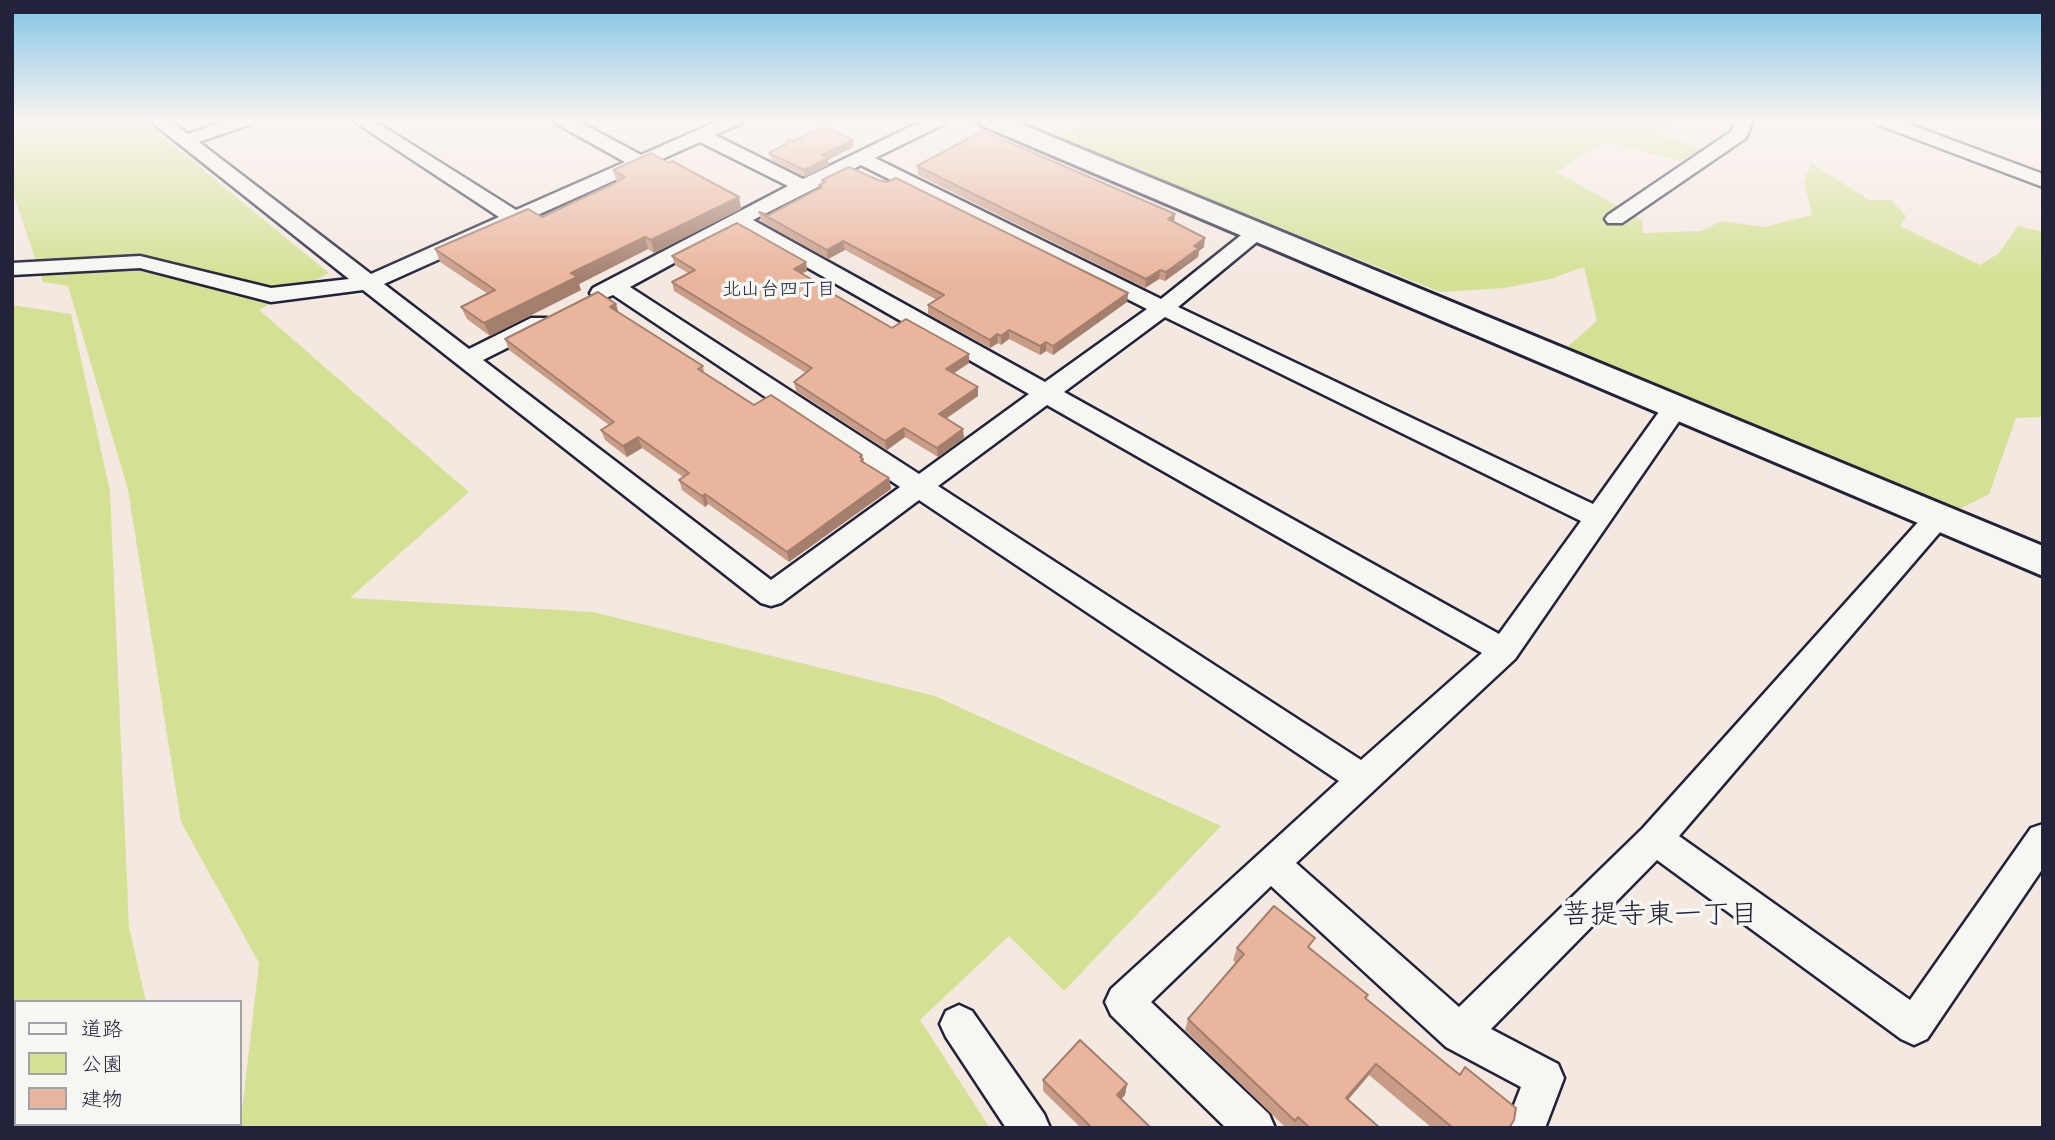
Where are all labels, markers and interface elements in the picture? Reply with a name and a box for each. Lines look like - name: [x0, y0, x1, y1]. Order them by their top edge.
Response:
- district label: 北山台四丁目: [722, 279, 836, 301]
- district label: 菩提寺東一丁目: [1562, 899, 1758, 933]
- legend: [14, 1000, 242, 1126]
- text: 道路: [81, 1010, 123, 1048]
- text: 公園: [81, 1045, 123, 1083]
- text: 建物: [81, 1080, 123, 1118]

